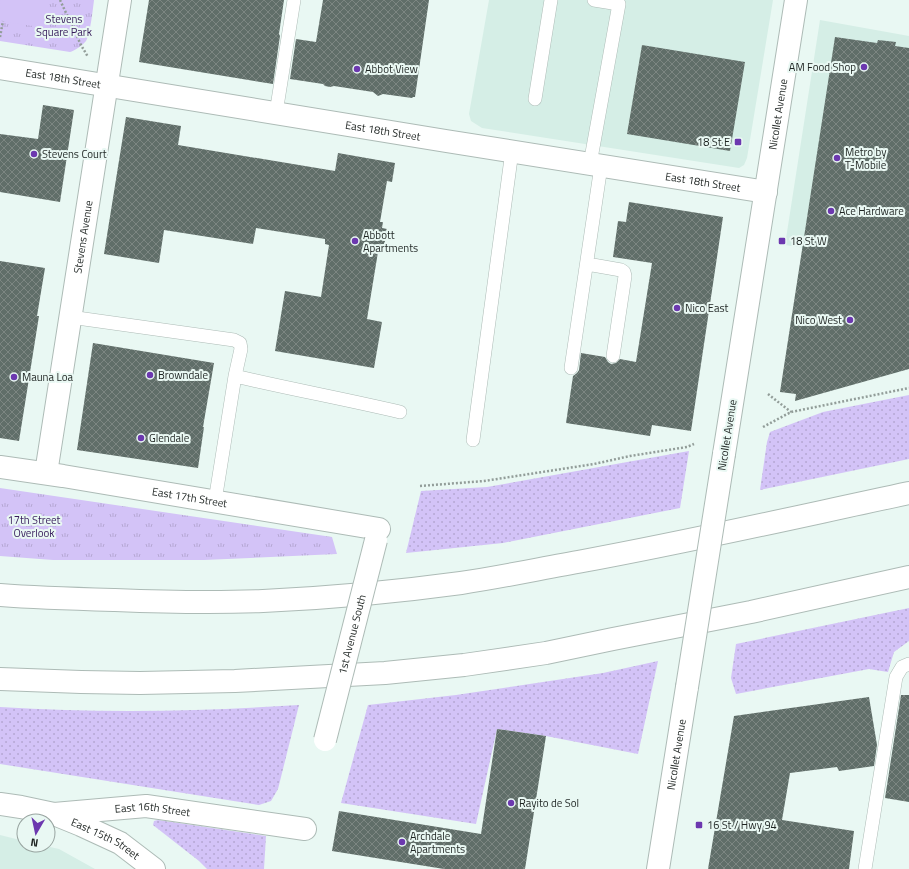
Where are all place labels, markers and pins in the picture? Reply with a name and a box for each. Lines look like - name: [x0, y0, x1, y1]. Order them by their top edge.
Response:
- place label: AM Food Shop: [789, 59, 856, 75]
- place label: Abbot View: [365, 61, 418, 77]
- marker: AM Food Shop: [859, 62, 869, 72]
- marker: Abbot View: [352, 64, 362, 74]
- place label: 18 St E: [697, 134, 730, 150]
- marker: 18 St E: [733, 137, 743, 147]
- place label: Metro by T-Mobile: [845, 144, 887, 173]
- place label: Stevens Court: [42, 146, 107, 162]
- marker: Stevens Court: [29, 149, 39, 159]
- marker: Metro by T-Mobile: [832, 153, 842, 163]
- place label: Ace Hardware: [839, 203, 904, 219]
- marker: Ace Hardware: [826, 206, 836, 216]
- place label: Abbott Apartments: [363, 227, 418, 256]
- place label: 18 St W: [790, 233, 827, 249]
- marker: Abbott Apartments: [350, 236, 360, 246]
- marker: 18 St W: [777, 236, 787, 246]
- place label: Nico East: [685, 300, 729, 316]
- marker: Nico East: [672, 303, 682, 313]
- place label: Nico West: [795, 312, 842, 328]
- marker: Nico West: [845, 315, 855, 325]
- place label: Browndale: [158, 367, 208, 383]
- place label: Mauna Loa: [22, 369, 73, 385]
- marker: Browndale: [145, 370, 155, 380]
- marker: Mauna Loa: [9, 372, 19, 382]
- place label: Glendale: [149, 430, 190, 446]
- marker: Glendale: [136, 433, 146, 443]
- place label: Rayito de Sol: [519, 795, 579, 811]
- marker: Rayito de Sol: [506, 798, 516, 808]
- place label: 16 St / Hwy 94: [707, 817, 777, 833]
- marker: 16 St / Hwy 94: [694, 820, 704, 830]
- place label: Archdale Apartments: [410, 828, 465, 857]
- marker: Archdale Apartments: [397, 837, 407, 847]

